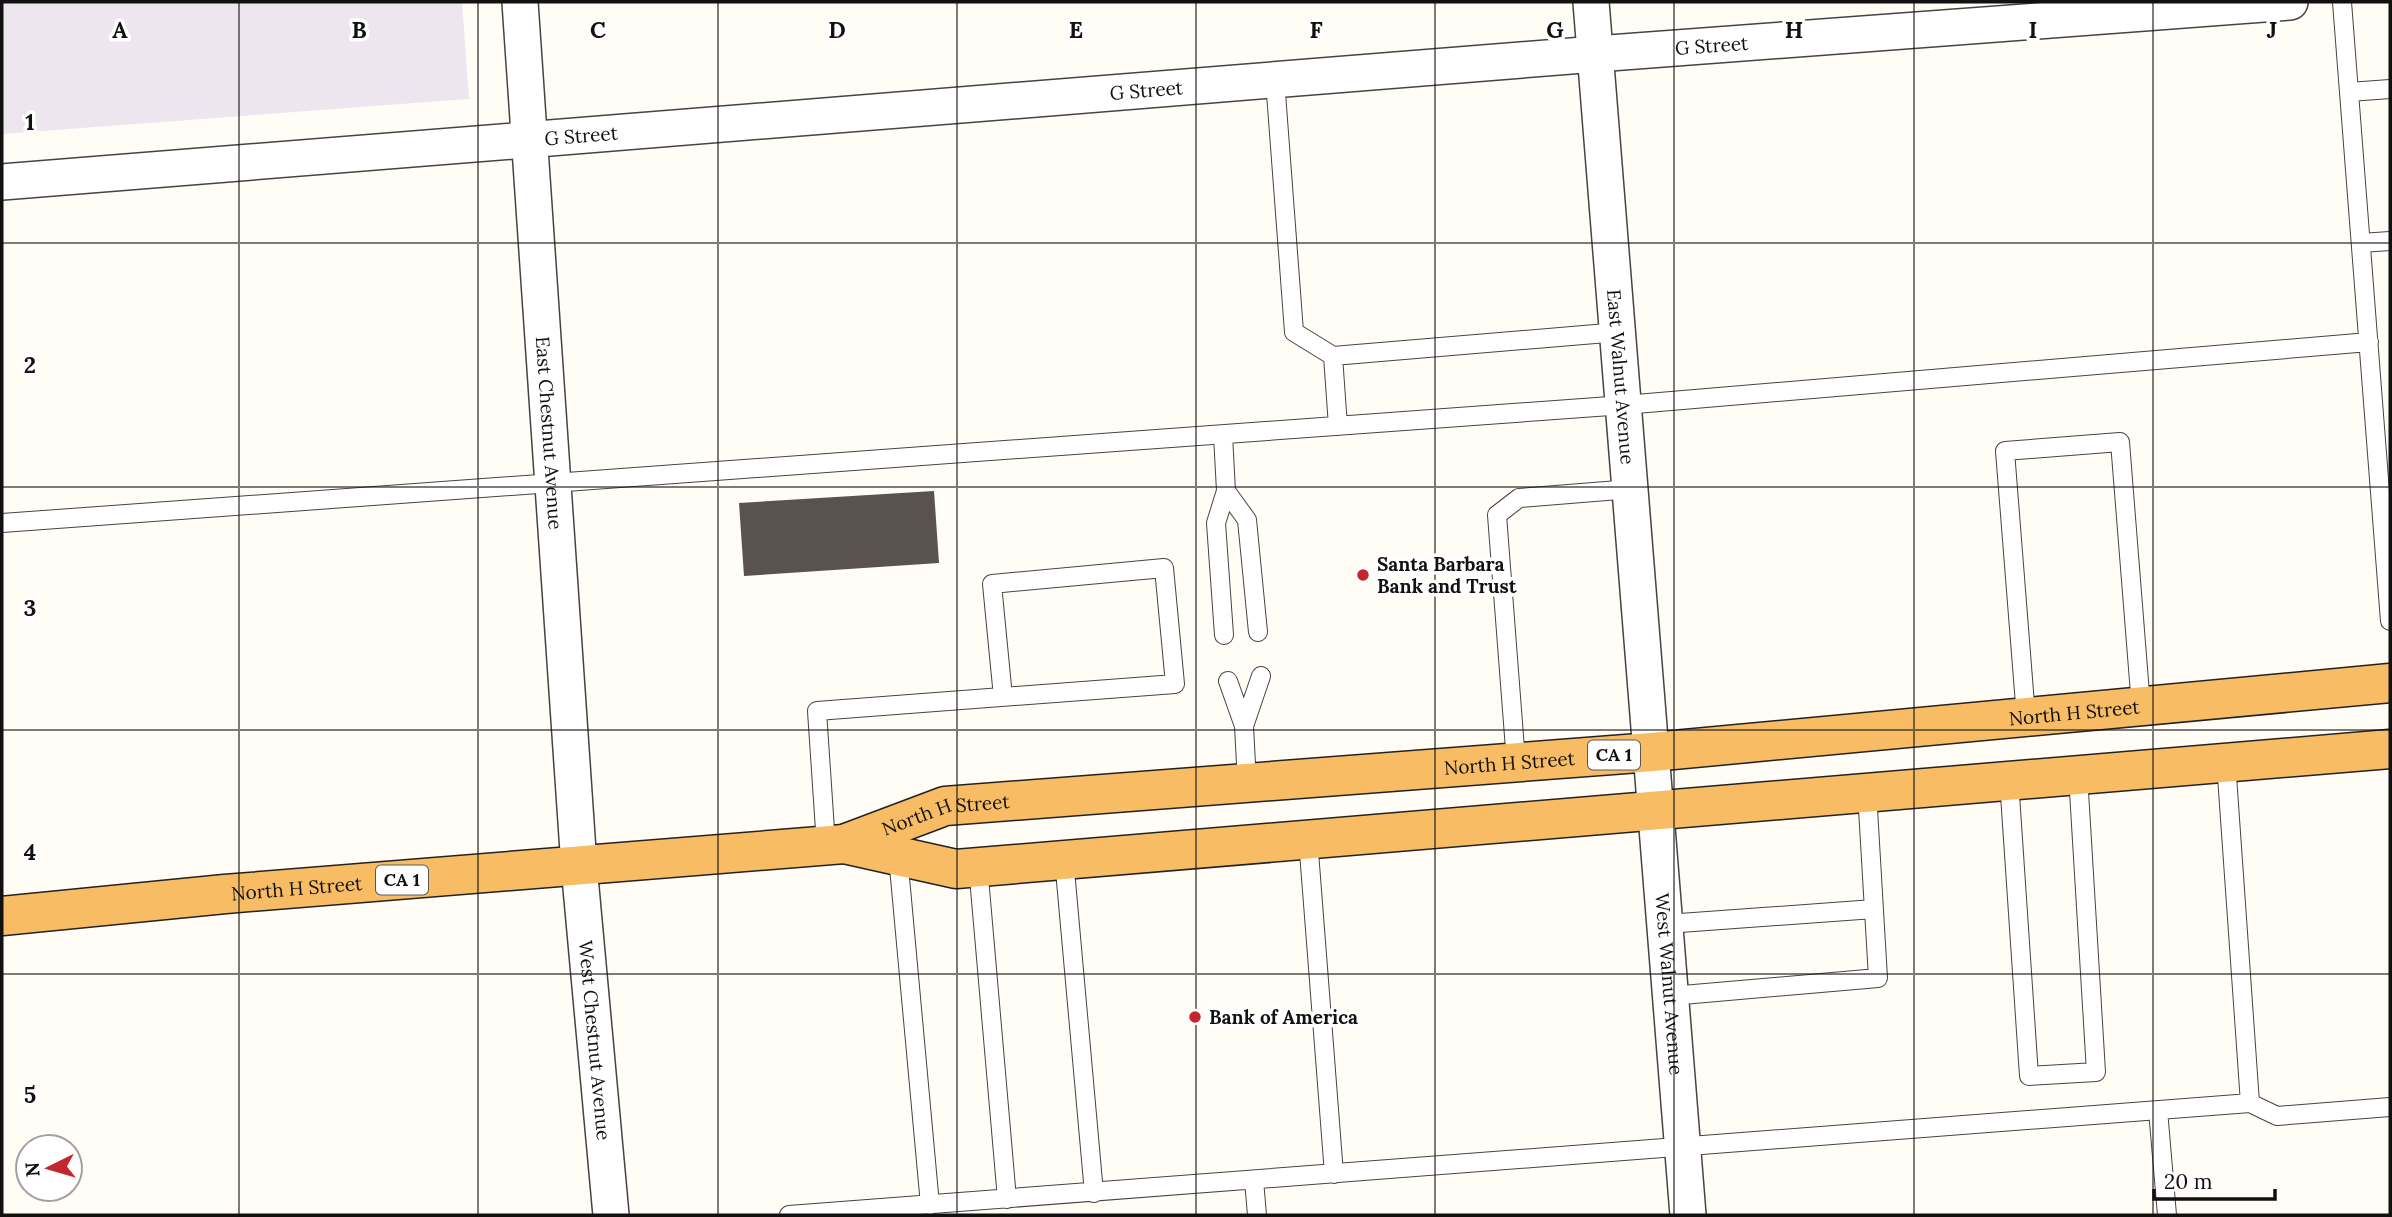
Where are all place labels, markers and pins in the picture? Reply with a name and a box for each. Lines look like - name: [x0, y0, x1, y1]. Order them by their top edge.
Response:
- place label: Santa Barbara Bank and Trust: [1377, 552, 1518, 598]
- marker: Santa Barbara Bank and Trust: [1355, 567, 1371, 583]
- place label: Bank of America: [1209, 1005, 1358, 1029]
- marker: Bank of America: [1187, 1009, 1203, 1025]

